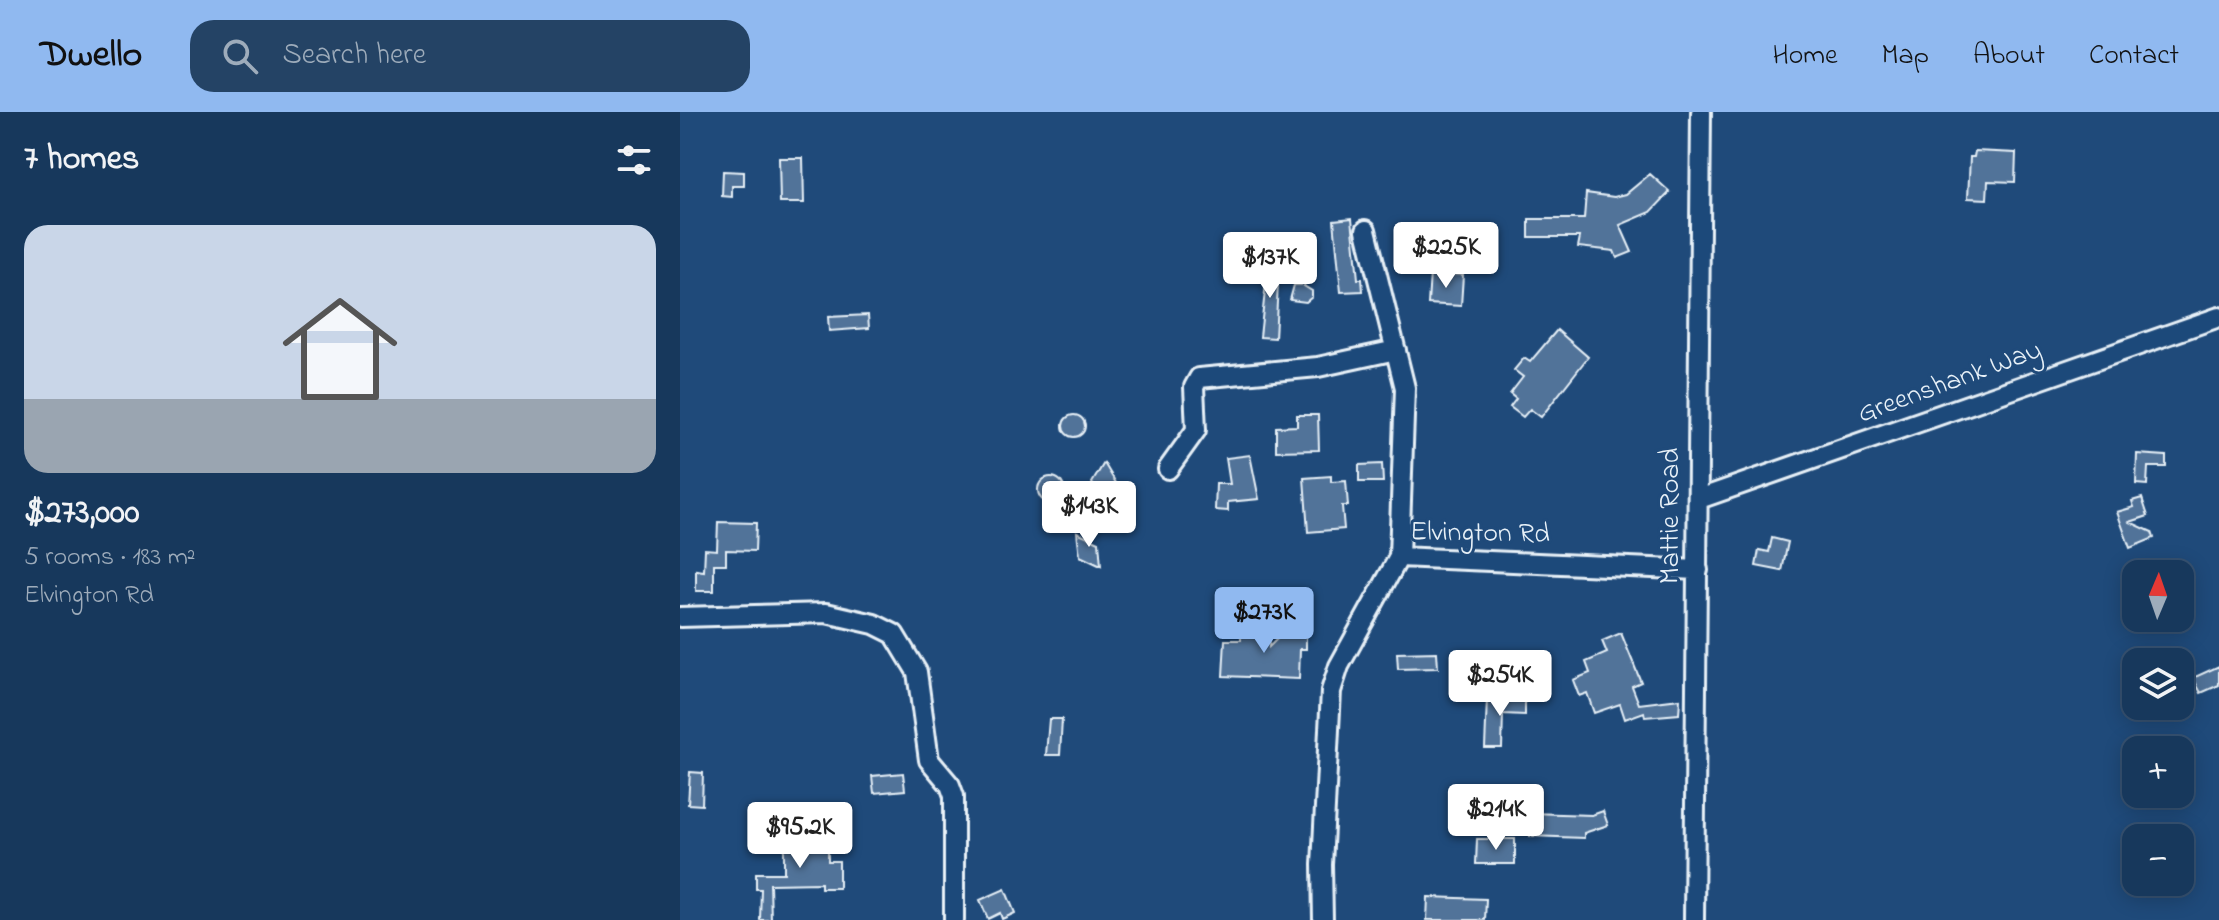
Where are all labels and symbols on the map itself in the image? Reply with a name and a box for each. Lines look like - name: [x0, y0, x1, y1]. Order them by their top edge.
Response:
- pin: $225K: [1390, 222, 1502, 290]
- pin: $137K: [1214, 232, 1326, 300]
- street label: Greenshank Way: [1852, 331, 2048, 435]
- street label: Mattie Road: [1651, 448, 1692, 584]
- pin: $143K: [1033, 481, 1145, 549]
- street label: Elvington Rd: [1410, 512, 1551, 556]
- north arrow: [2122, 560, 2194, 632]
- pin: $273K: [1208, 587, 1320, 655]
- pin: $254K: [1444, 650, 1556, 718]
- pin: $214K: [1440, 784, 1552, 852]
- pin: $95.2K: [735, 802, 865, 870]

